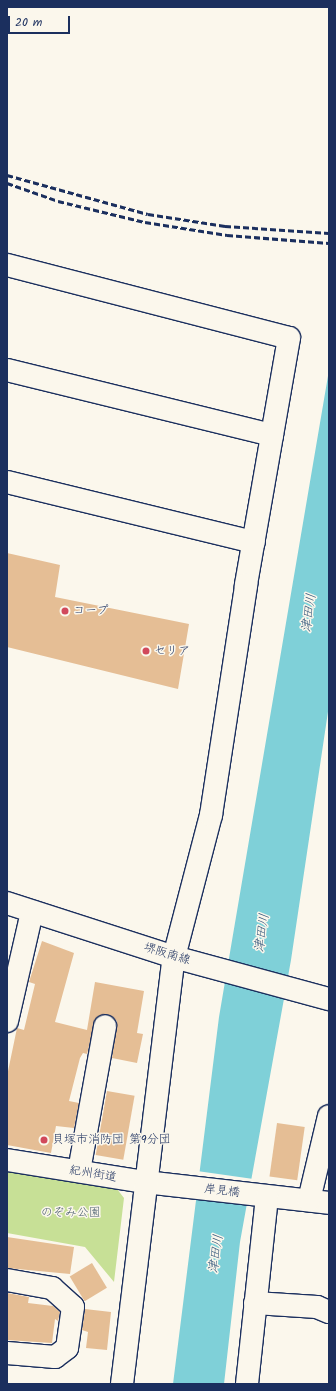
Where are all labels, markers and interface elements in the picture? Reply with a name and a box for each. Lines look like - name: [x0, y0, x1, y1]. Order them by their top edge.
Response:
- scale bar: [10, 8, 72, 34]
- text: 20 m: [15, 13, 42, 32]
- water label: 津田川: [300, 593, 320, 633]
- place label: コープ: [73, 604, 109, 618]
- marker: コープ: [60, 606, 70, 616]
- place label: セリア: [154, 644, 190, 658]
- marker: セリア: [141, 646, 151, 656]
- water label: 津田川: [253, 913, 273, 953]
- street label: 堺阪南線: [142, 940, 192, 968]
- place label: 貝塚市消防団 第9分団: [52, 1133, 171, 1147]
- marker: 貝塚市消防団 第9分団: [39, 1135, 49, 1145]
- street label: 紀州街道: [68, 1163, 118, 1185]
- street label: 岸見橋: [203, 1182, 241, 1200]
- park label: のぞみ公園: [41, 1206, 101, 1220]
- water label: 津田川: [207, 1234, 227, 1274]

